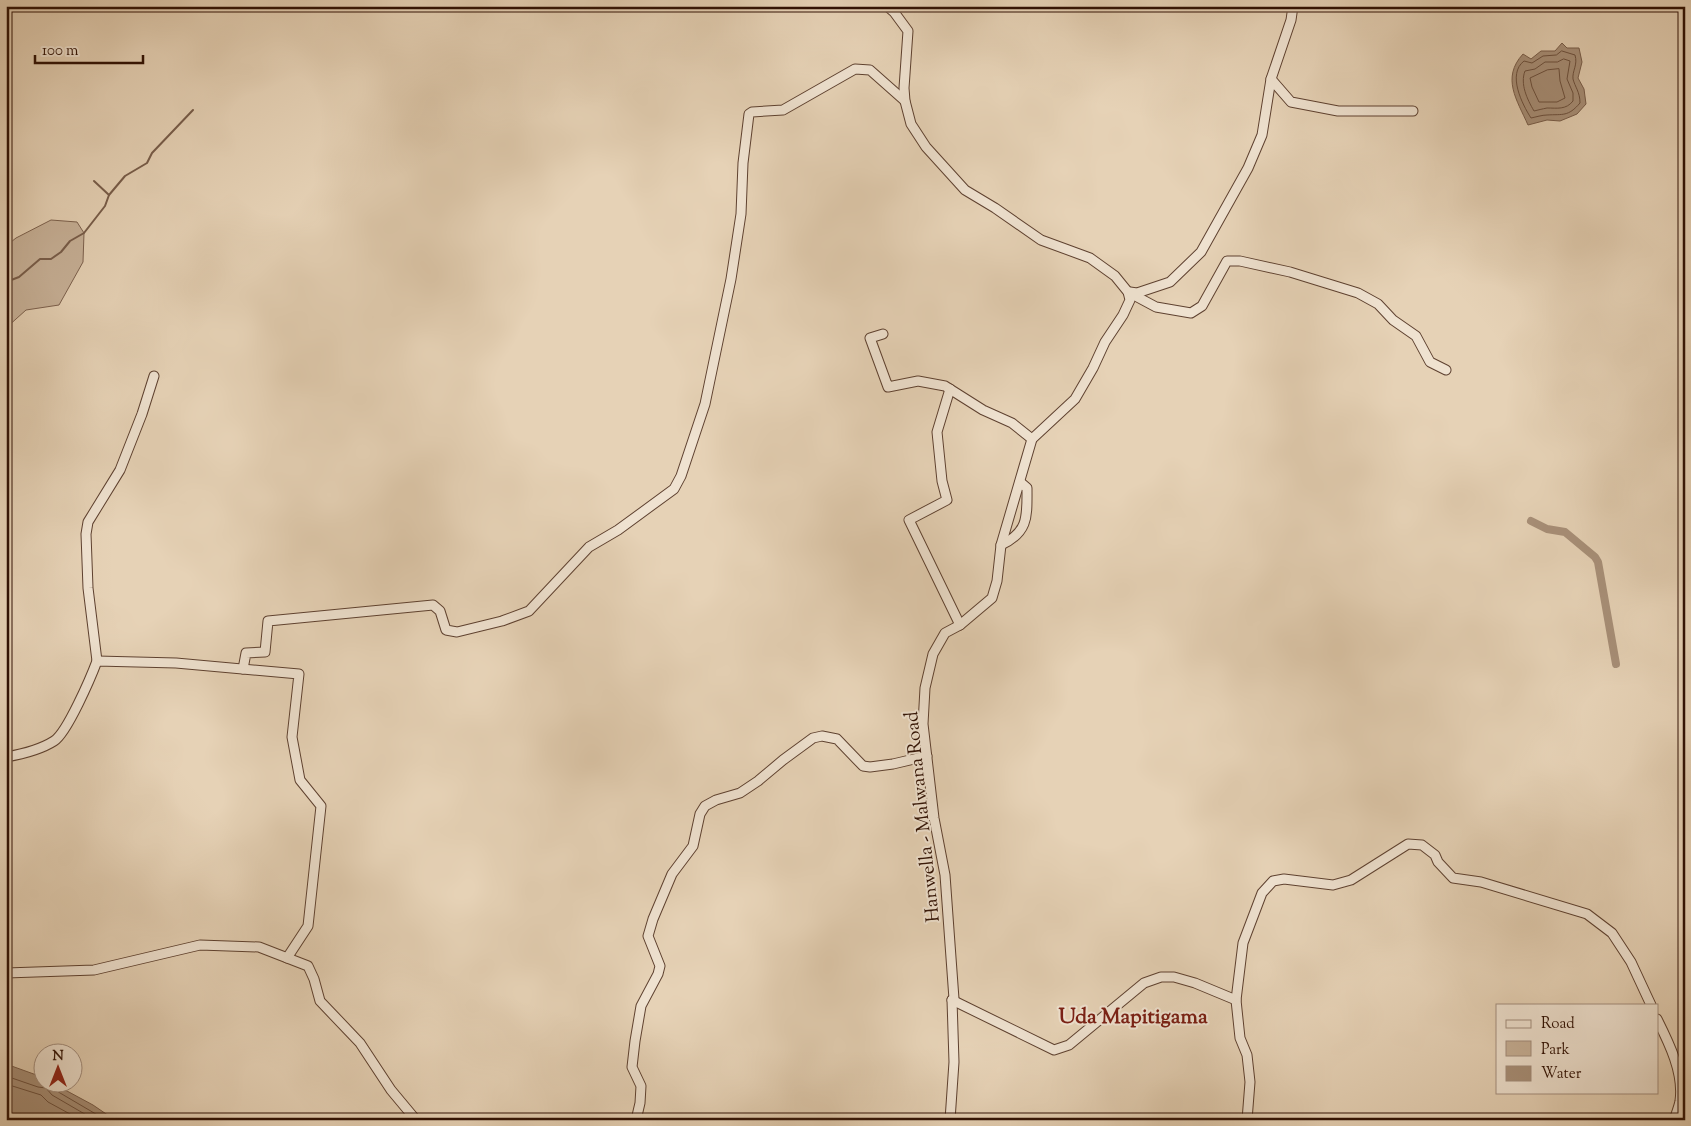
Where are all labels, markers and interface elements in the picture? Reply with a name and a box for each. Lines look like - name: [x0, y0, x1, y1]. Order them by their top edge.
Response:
- scale bar: [35, 32, 142, 64]
- text: 100 m: [42, 41, 79, 62]
- street label: Hanwella - Malwana Road: [899, 710, 948, 923]
- district label: Uda Mapitigama: [1058, 1003, 1208, 1033]
- legend: [1496, 1004, 1658, 1094]
- text: Road: [1541, 1014, 1575, 1035]
- text: Park: [1541, 1040, 1570, 1061]
- north arrow: [32, 1044, 82, 1094]
- text: N: [52, 1047, 64, 1067]
- text: Water: [1541, 1064, 1582, 1085]

